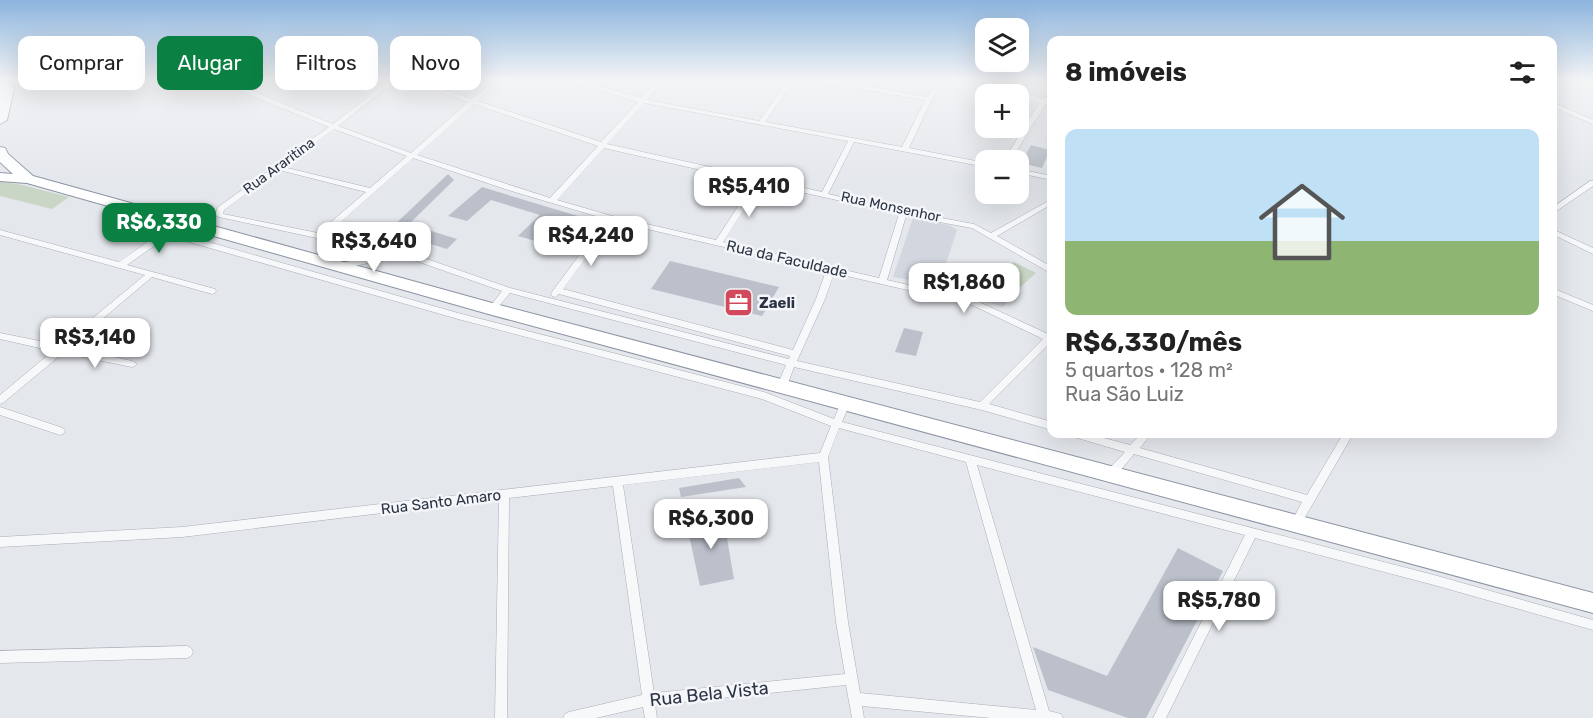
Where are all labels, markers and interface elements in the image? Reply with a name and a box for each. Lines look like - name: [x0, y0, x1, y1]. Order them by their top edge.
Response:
- map controls: [975, 18, 1029, 204]
- button: layers: [975, 18, 1029, 72]
- chip: Comprar: [18, 36, 145, 90]
- chip: Alugar: [157, 36, 263, 90]
- chip: Filtros: [275, 36, 378, 90]
- chip: Novo: [390, 36, 481, 90]
- icon: filters: [1506, 56, 1539, 89]
- text: 8 imóveis: [1065, 57, 1187, 88]
- button: +: [975, 84, 1029, 138]
- street label: Rua Araritina: [240, 134, 318, 198]
- button: −: [975, 150, 1029, 204]
- pin: R$5,410: [694, 167, 804, 218]
- icon: home: [1248, 168, 1356, 276]
- text: R$5,410: [708, 174, 790, 198]
- street label: Rua Monsenhor: [839, 188, 943, 226]
- pin: R$6,330: [104, 203, 214, 254]
- text: R$6,330: [116, 210, 202, 234]
- pin: R$4,240: [536, 216, 646, 267]
- pin: R$3,640: [319, 222, 429, 273]
- text: R$4,240: [548, 223, 634, 247]
- text: R$3,640: [331, 229, 417, 253]
- street label: Rua da Faculdade: [725, 236, 849, 282]
- pin: R$1,860: [909, 263, 1019, 314]
- text: R$1,860: [923, 270, 1005, 294]
- office icon: Zaeli: [722, 287, 754, 319]
- place label: Zaeli: [759, 294, 795, 312]
- pin: R$3,140: [40, 318, 150, 369]
- text: R$3,140: [54, 325, 136, 349]
- text: R$6,330/mês: [1065, 327, 1242, 358]
- text: 5 quartos · 128 m²: [1065, 358, 1233, 382]
- text: Rua São Luiz: [1065, 382, 1184, 406]
- street label: Rua Santo Amaro: [380, 486, 502, 518]
- pin: R$6,300: [656, 499, 766, 550]
- text: R$6,300: [668, 506, 754, 530]
- pin: R$5,780: [1164, 581, 1274, 632]
- text: R$5,780: [1177, 588, 1261, 612]
- street label: Rua Bela Vista: [648, 677, 770, 711]

